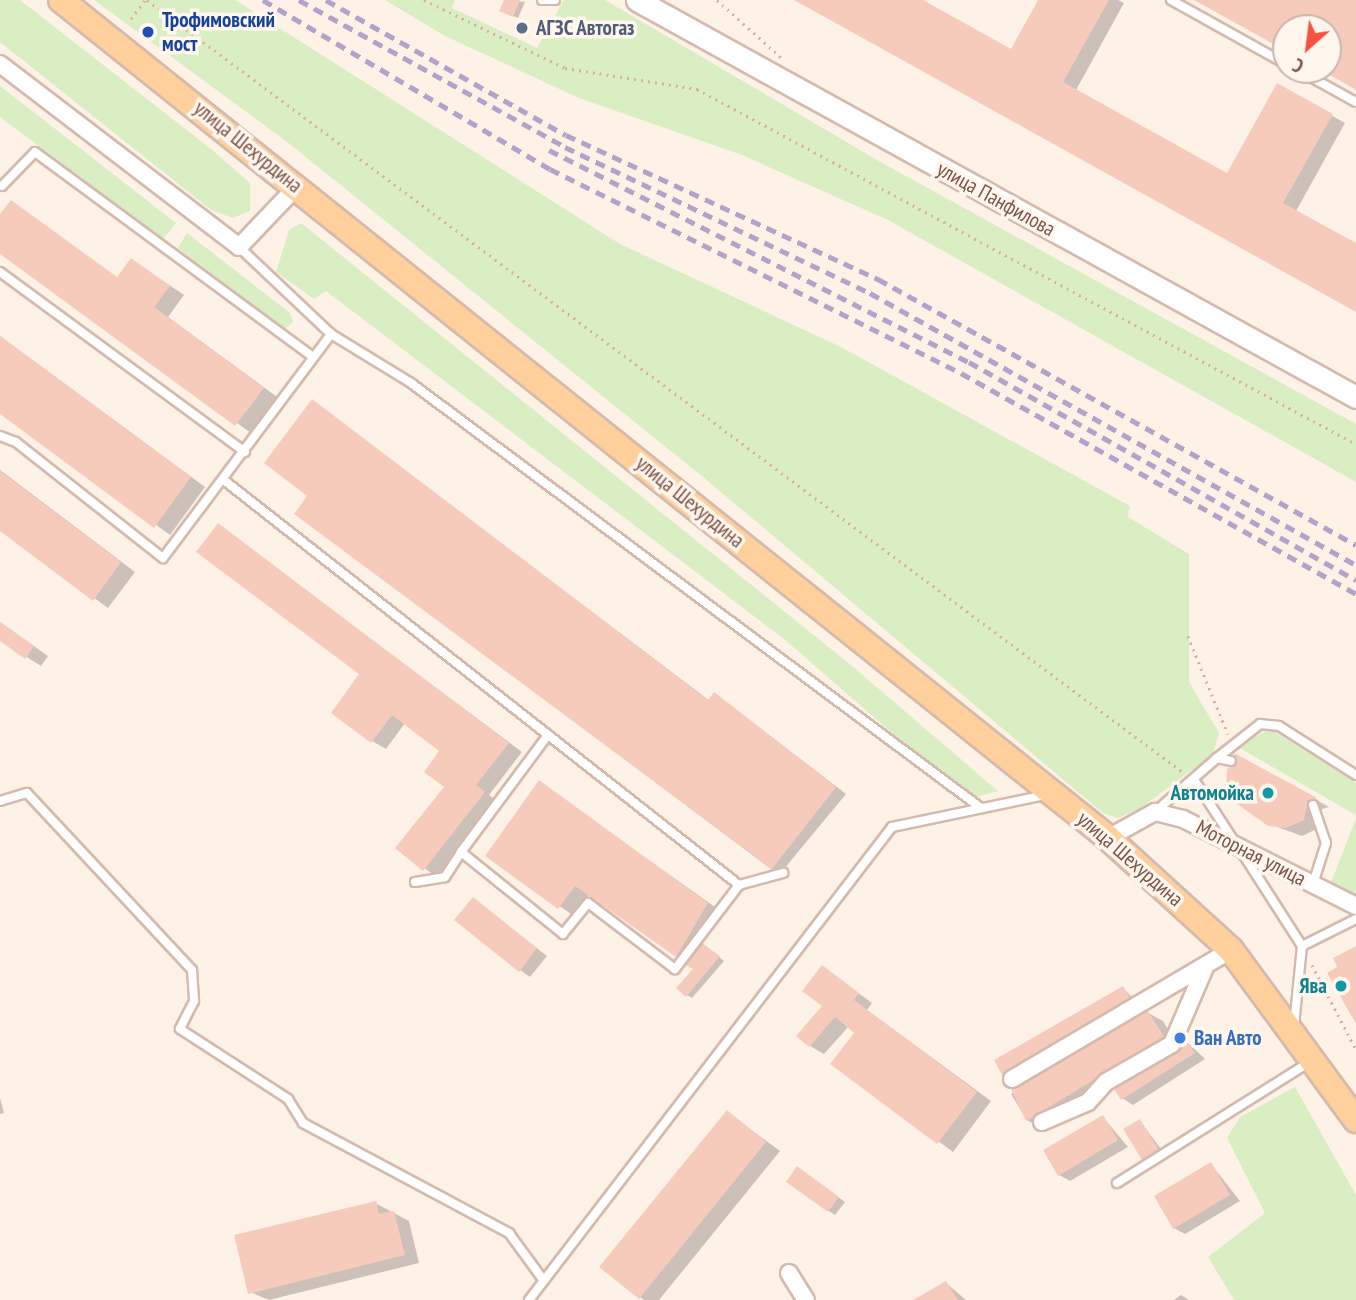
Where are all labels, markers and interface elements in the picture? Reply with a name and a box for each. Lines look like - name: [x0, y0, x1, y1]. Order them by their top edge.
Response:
- place label: Трофимовский мост: [162, 7, 275, 57]
- north arrow: [1272, 14, 1342, 84]
- place label: АГЗС Автогаз: [536, 15, 636, 41]
- marker: АГЗС Автогаз: [514, 20, 530, 36]
- marker: Трофимовский мост: [140, 24, 156, 40]
- text: С: [1289, 53, 1308, 78]
- street label: улица Шехурдина: [189, 96, 307, 198]
- street label: улица Панфилова: [932, 156, 1060, 242]
- street label: улица Шехурдина: [631, 451, 749, 553]
- place label: Автомойка: [1171, 780, 1254, 806]
- marker: Автомойка: [1260, 785, 1276, 801]
- street label: улица Шехурдина: [1072, 806, 1188, 912]
- street label: Моторная улица: [1192, 815, 1310, 891]
- place label: Ява: [1299, 973, 1327, 999]
- marker: Ява: [1333, 978, 1349, 994]
- place label: Ван Авто: [1194, 1025, 1262, 1051]
- marker: Ван Авто: [1172, 1030, 1188, 1046]

